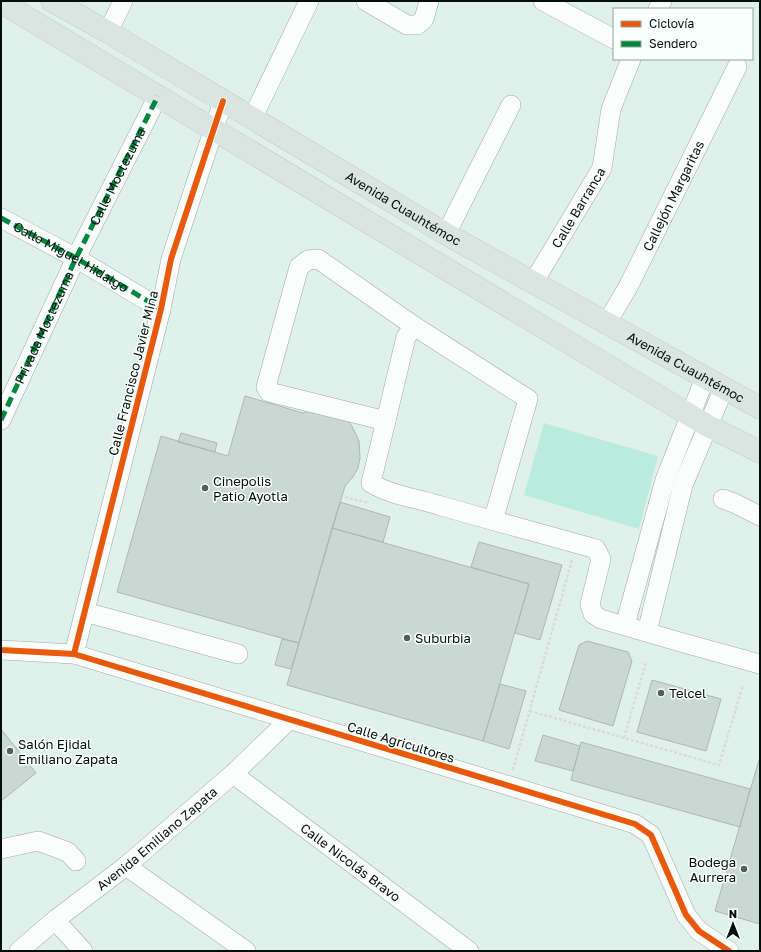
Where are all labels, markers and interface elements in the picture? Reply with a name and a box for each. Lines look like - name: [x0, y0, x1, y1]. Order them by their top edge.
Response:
- legend: [613, 8, 753, 60]
- text: Ciclovía: [649, 16, 694, 31]
- text: Sendero: [649, 36, 697, 51]
- street label: Calle Moctezuma: [86, 125, 149, 228]
- street label: Callejón Margaritas: [639, 138, 707, 254]
- street label: Calle Barranca: [548, 164, 609, 251]
- street label: Avenida Cuauhtémoc: [343, 168, 464, 249]
- street label: Calle Miguel Hidalgo: [11, 218, 131, 296]
- street label: Privada Moctezuma: [11, 269, 77, 386]
- street label: Calle Francisco Javier Mina: [105, 289, 161, 457]
- street label: Avenida Cuauhtémoc: [624, 328, 747, 406]
- place label: Cinepolis Patio Ayotla: [213, 473, 288, 504]
- marker: Cinepolis Patio Ayotla: [200, 483, 210, 493]
- place label: Suburbia: [415, 630, 471, 646]
- marker: Suburbia: [402, 633, 412, 643]
- place label: Telcel: [669, 685, 706, 701]
- marker: Telcel: [656, 688, 666, 698]
- street label: Calle Agricultores: [345, 718, 457, 766]
- place label: Salón Ejidal Emiliano Zapata: [18, 736, 118, 767]
- marker: Salón Ejidal Emiliano Zapata: [5, 746, 15, 756]
- street label: Avenida Emiliano Zapata: [93, 783, 220, 894]
- street label: Calle Nicolás Bravo: [297, 820, 404, 905]
- place label: Bodega Aurrera: [689, 854, 736, 885]
- marker: Bodega Aurrera: [739, 864, 749, 874]
- north arrow: [713, 904, 753, 944]
- text: N: [729, 907, 737, 920]

